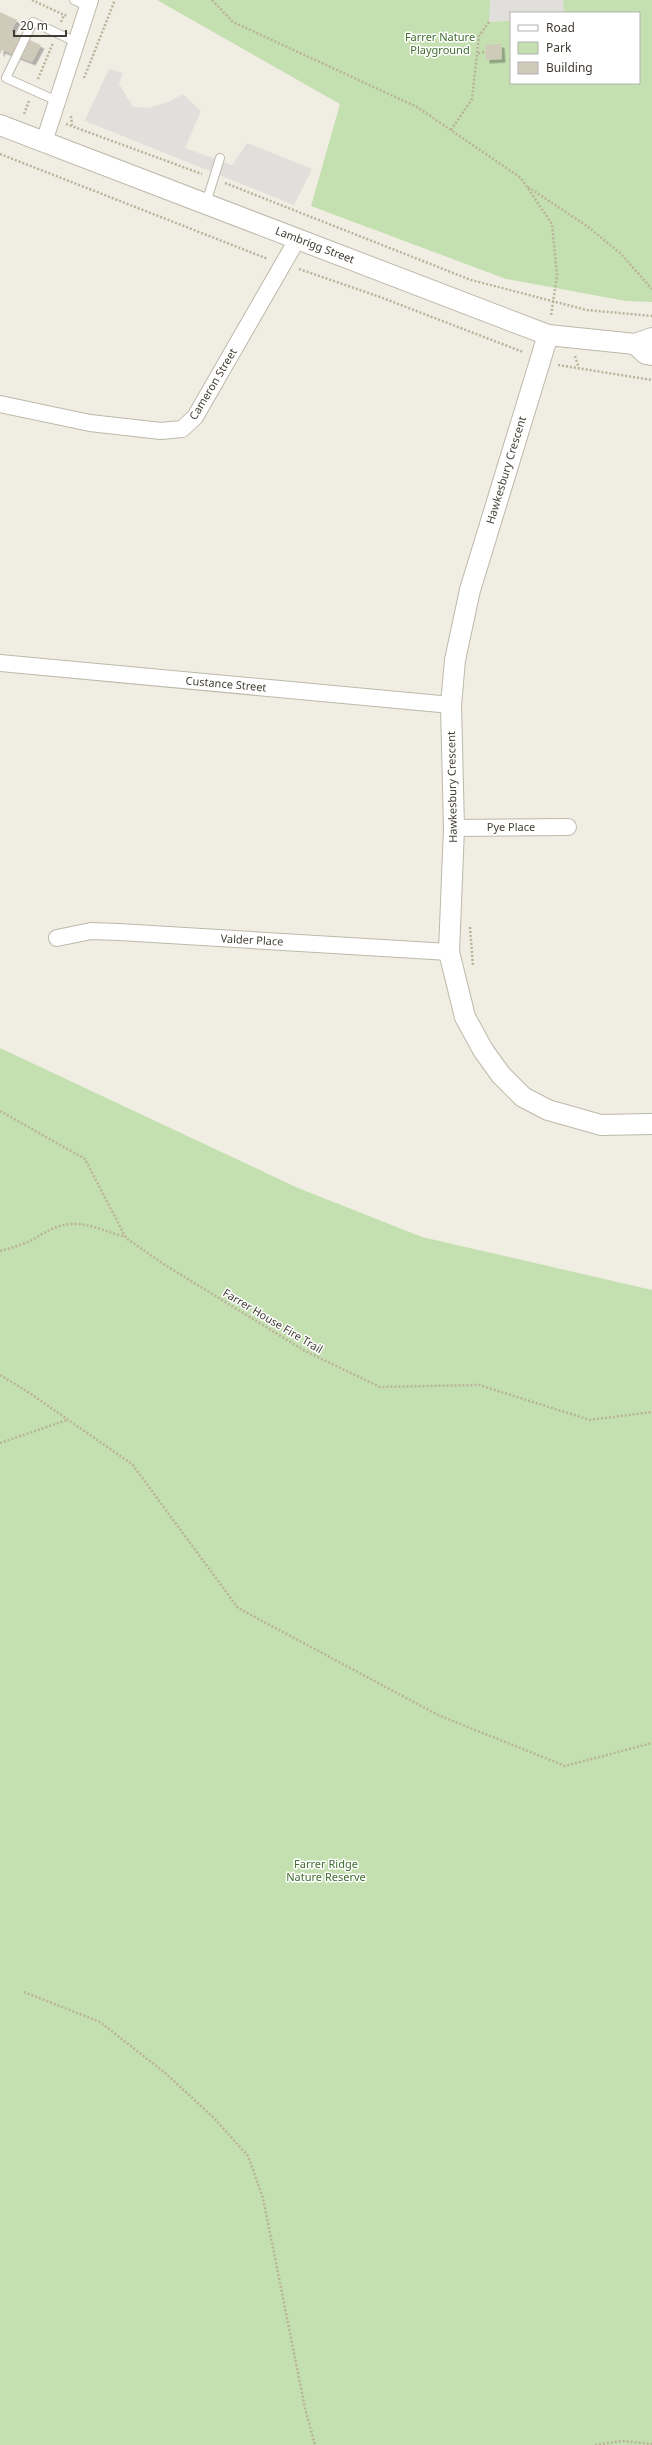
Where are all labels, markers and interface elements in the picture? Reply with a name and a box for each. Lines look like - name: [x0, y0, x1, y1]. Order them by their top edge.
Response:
- scale bar: [14, 12, 66, 38]
- legend: [510, 12, 640, 84]
- text: 20 m: [20, 17, 48, 34]
- text: Road: [546, 19, 575, 36]
- park label: Farrer Nature Playground: [405, 29, 475, 57]
- text: Park: [546, 39, 572, 56]
- text: Building: [546, 59, 593, 76]
- street label: Lambrigg Street: [274, 223, 357, 267]
- street label: Cameron Street: [185, 345, 240, 422]
- street label: Hawkesbury Crescent: [482, 414, 529, 526]
- street label: Custance Street: [185, 672, 267, 695]
- street label: Hawkesbury Crescent: [443, 731, 460, 843]
- street label: Pye Place: [487, 819, 535, 834]
- street label: Valder Place: [220, 930, 284, 949]
- street label: Farrer House Fire Trail: [221, 1285, 326, 1356]
- park label: Farrer Ridge Nature Reserve: [286, 1856, 366, 1884]

